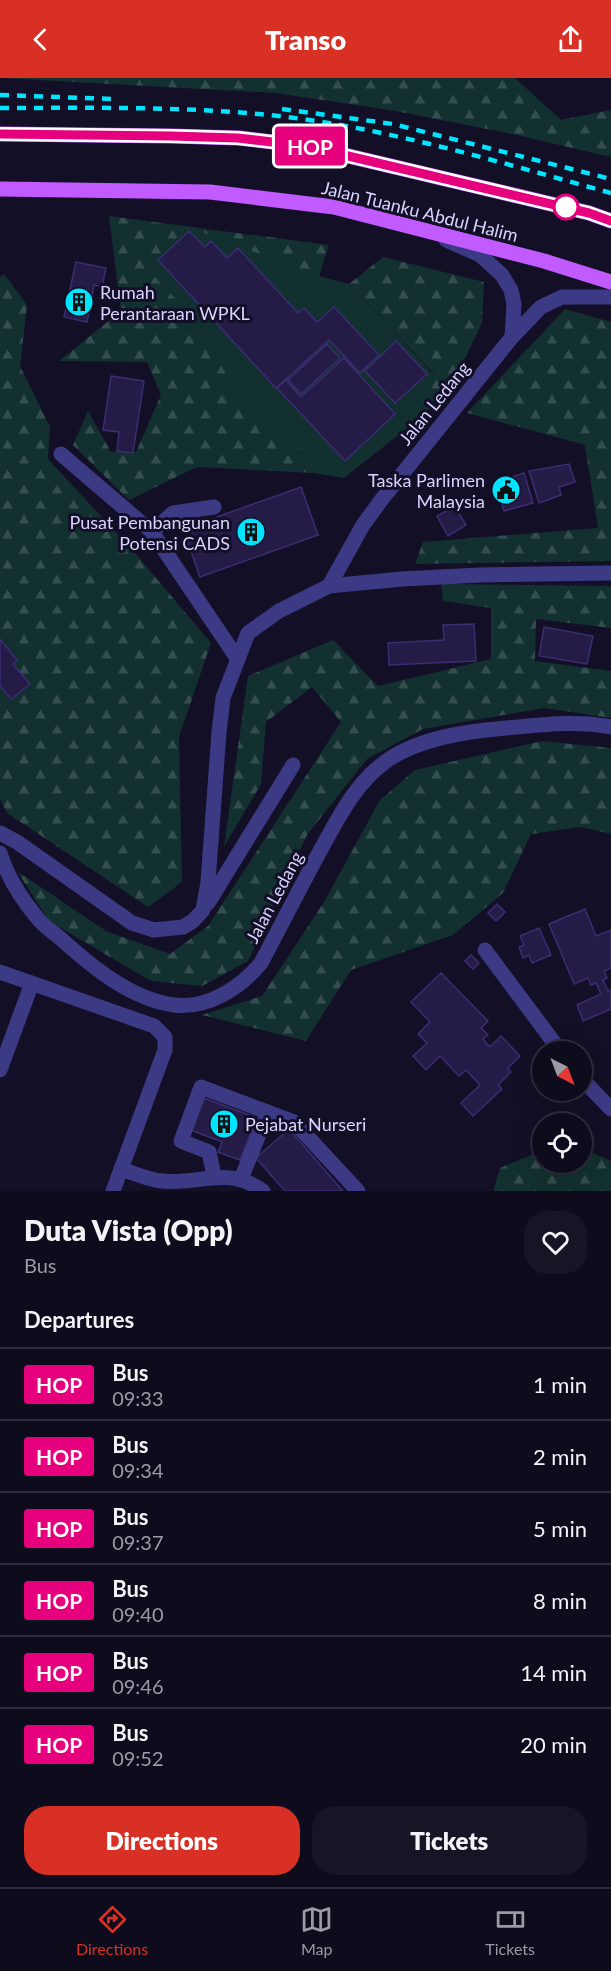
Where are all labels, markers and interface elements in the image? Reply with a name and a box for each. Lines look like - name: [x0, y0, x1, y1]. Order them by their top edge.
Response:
- icon: back: [24, 23, 57, 56]
- text: Transo: [265, 23, 346, 56]
- icon: share: [554, 23, 587, 56]
- line badge: HOP: [276, 126, 344, 166]
- text: HOP: [287, 134, 333, 159]
- street label: Jalan Tuanku Abdul Halim: [320, 176, 520, 246]
- unlabelled marker: [553, 194, 579, 220]
- place label: Rumah Perantaraan WPKL: [100, 281, 250, 324]
- building icon: Rumah Perantaraan WPKL: [63, 286, 95, 318]
- street label: Jalan Ledang: [394, 357, 474, 449]
- place label: Taska Parlimen Malaysia: [368, 469, 485, 512]
- public building icon: Taska Parlimen Malaysia: [490, 474, 522, 506]
- place label: Pusat Pembangunan Potensi CADS: [69, 511, 230, 554]
- building icon: Pusat Pembangunan Potensi CADS: [235, 516, 267, 548]
- street label: Jalan Ledang: [241, 847, 307, 947]
- north arrow: [532, 1041, 592, 1101]
- map controls: [532, 1041, 592, 1173]
- building icon: Pejabat Nurseri: [208, 1108, 240, 1140]
- place label: Pejabat Nurseri: [245, 1113, 366, 1135]
- button: locate: [532, 1113, 592, 1173]
- button: heart: [524, 1211, 587, 1274]
- text: Duta Vista (Opp): [24, 1213, 233, 1247]
- text: Bus: [24, 1253, 57, 1277]
- text: Departures: [24, 1306, 134, 1333]
- text: Bus: [112, 1359, 149, 1386]
- text: 1 min: [533, 1371, 587, 1398]
- text: HOP: [36, 1372, 82, 1397]
- text: 09:33: [112, 1386, 164, 1410]
- text: Bus: [112, 1431, 149, 1458]
- text: 2 min: [533, 1443, 587, 1470]
- text: HOP: [36, 1444, 82, 1469]
- text: 09:34: [112, 1458, 164, 1482]
- text: Bus: [112, 1503, 149, 1530]
- text: 5 min: [533, 1515, 587, 1542]
- text: HOP: [36, 1516, 82, 1541]
- text: 09:37: [112, 1530, 164, 1554]
- text: Bus: [112, 1575, 149, 1602]
- text: 8 min: [533, 1587, 587, 1614]
- text: HOP: [36, 1588, 82, 1613]
- text: 09:40: [112, 1602, 164, 1626]
- text: Bus: [112, 1647, 149, 1674]
- text: 14 min: [520, 1659, 587, 1686]
- text: HOP: [36, 1660, 82, 1685]
- text: 09:46: [112, 1674, 164, 1698]
- text: Bus: [112, 1719, 149, 1746]
- text: 20 min: [520, 1731, 587, 1758]
- text: HOP: [36, 1732, 82, 1757]
- text: 09:52: [112, 1746, 164, 1770]
- button: Directions: [24, 1806, 300, 1875]
- button: Tickets: [312, 1806, 587, 1875]
- tab: Directions: [76, 1903, 148, 1958]
- tab: Map: [300, 1903, 333, 1958]
- tab: Tickets: [485, 1903, 535, 1958]

